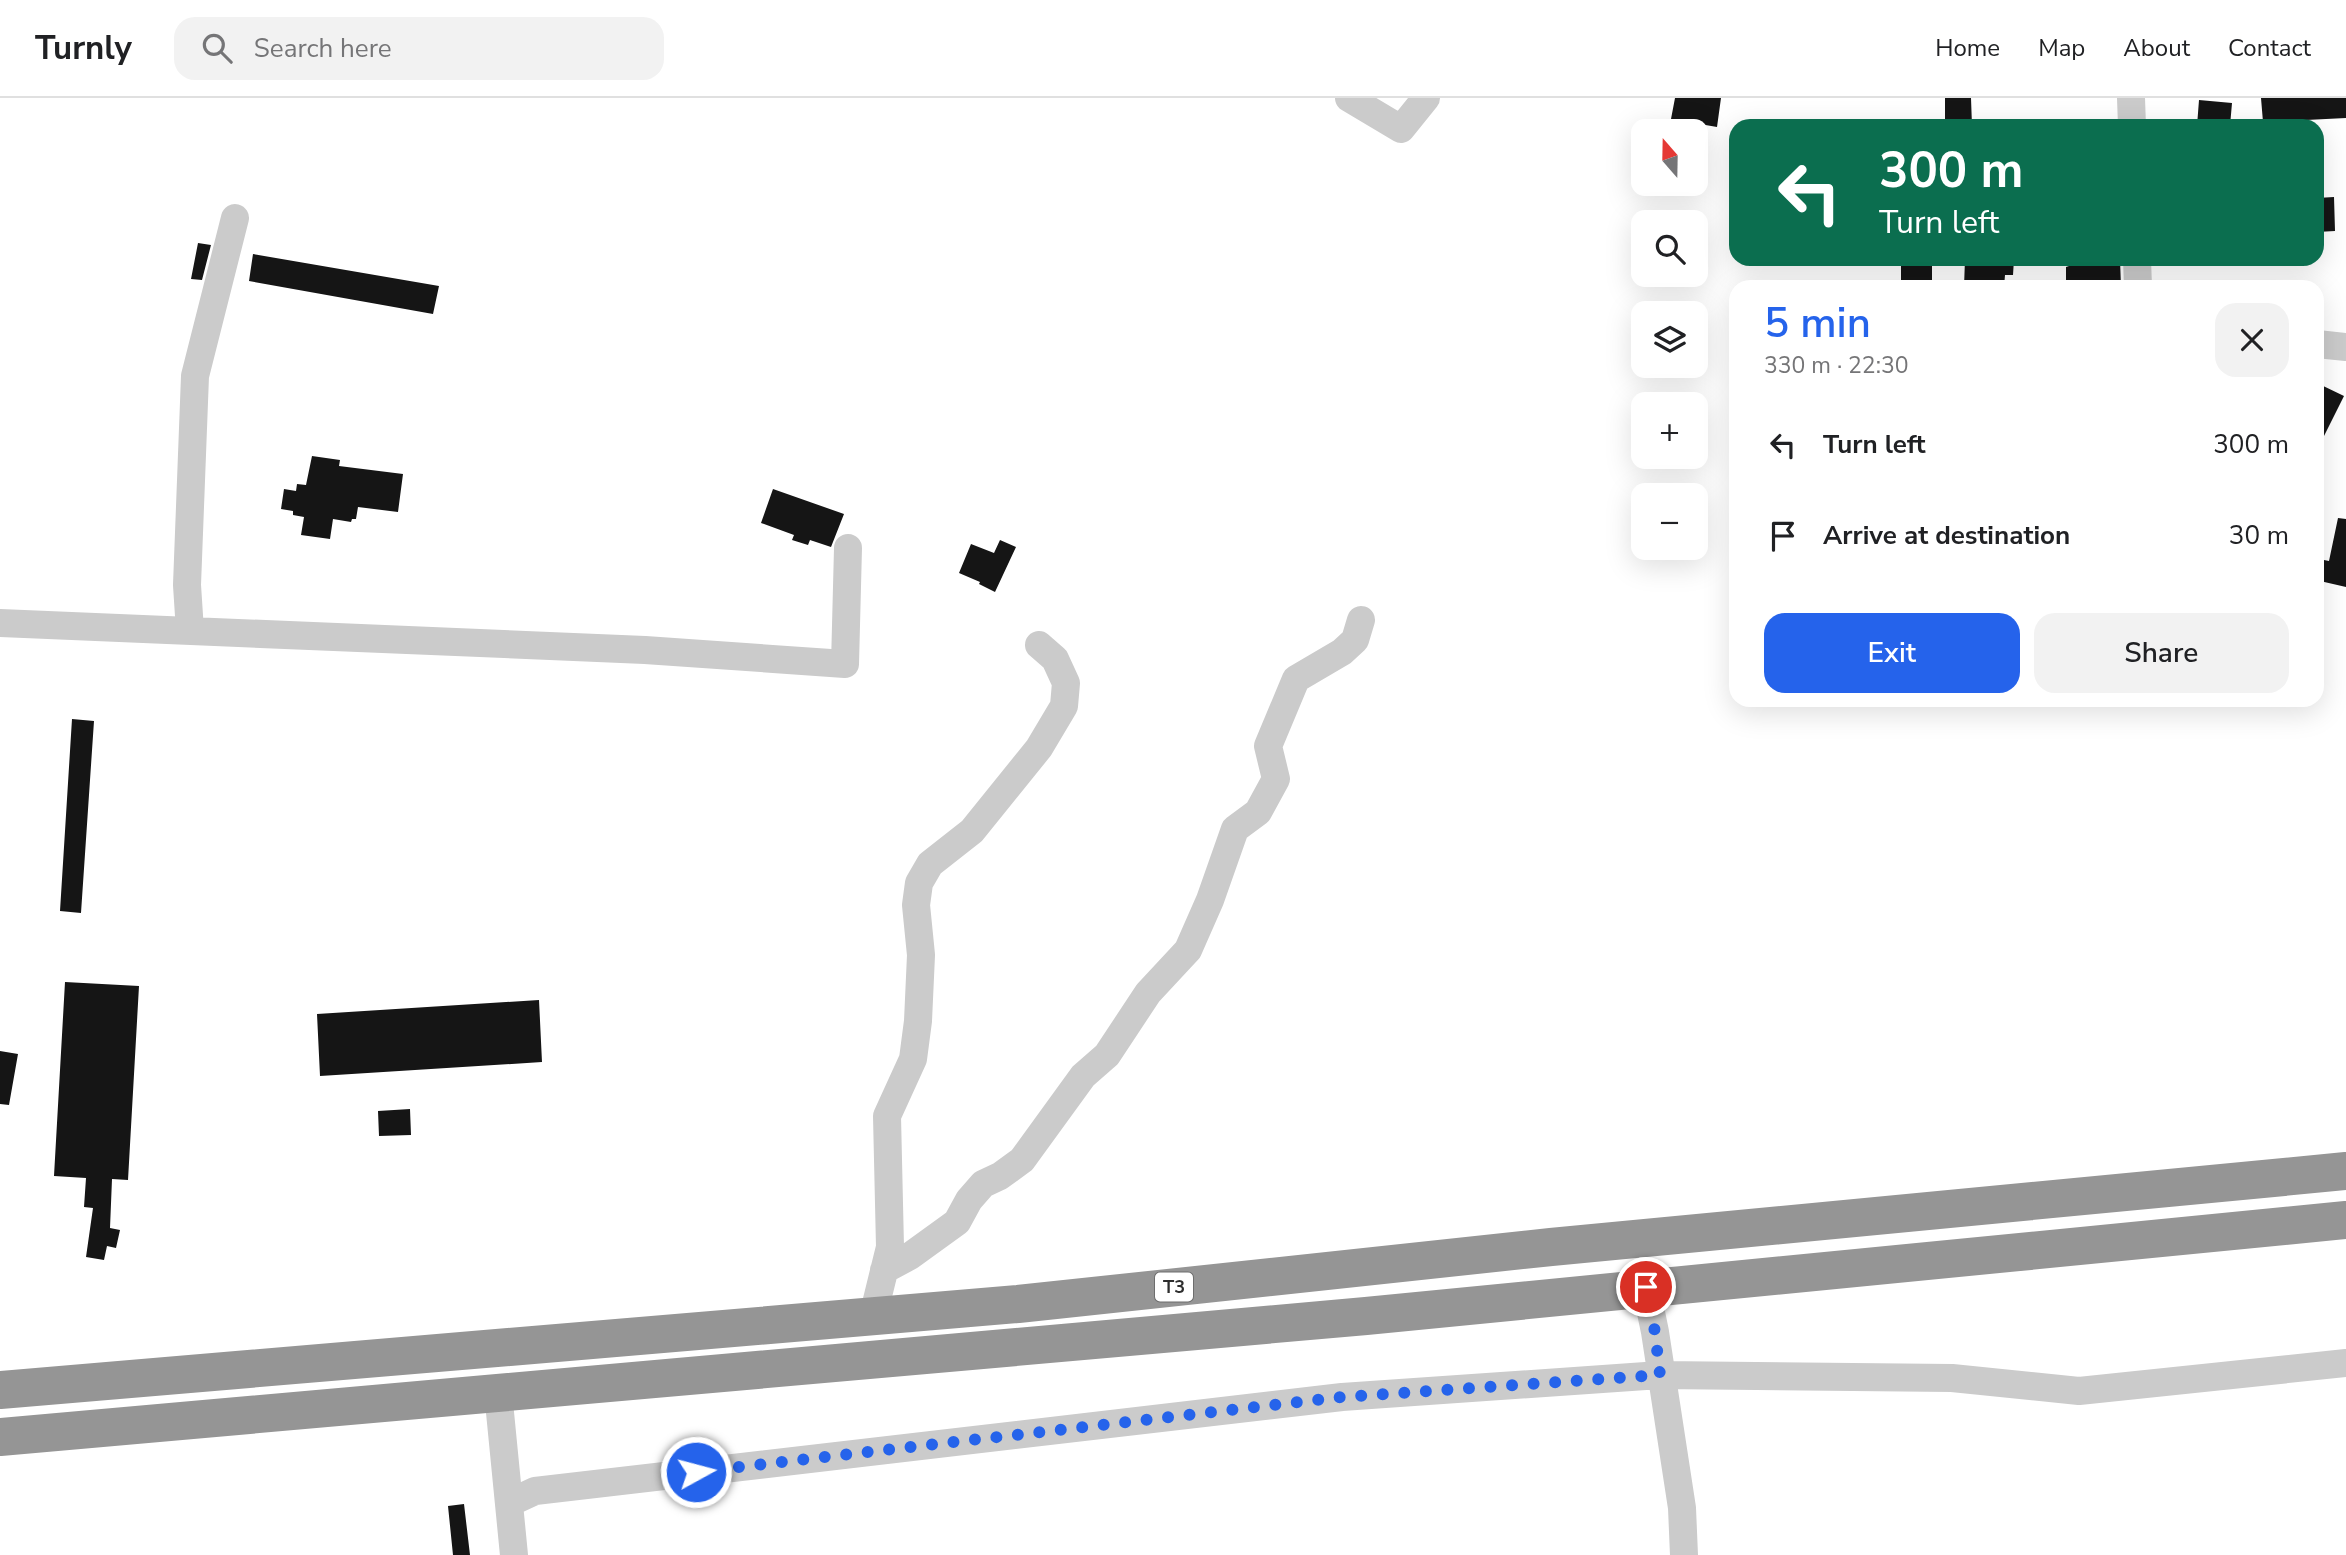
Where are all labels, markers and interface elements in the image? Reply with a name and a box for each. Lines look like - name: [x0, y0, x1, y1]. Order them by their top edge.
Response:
- search box: [174, 17, 664, 80]
- text: Turnly: [35, 26, 132, 71]
- icon: search: [198, 29, 236, 67]
- text: Search here: [254, 31, 392, 66]
- text: Home: [1935, 32, 2000, 64]
- text: Map: [2038, 32, 2085, 64]
- text: About: [2123, 32, 2190, 64]
- text: Contact: [2228, 32, 2311, 64]
- north arrow: [1631, 119, 1708, 196]
- map controls: [1631, 119, 1708, 560]
- text: 300 m: [1879, 137, 2023, 204]
- icon: left: [1764, 147, 1855, 238]
- text: Turn left: [1879, 201, 1999, 244]
- button: search: [1631, 210, 1708, 287]
- text: 5 min: [1764, 295, 1871, 352]
- button: layers: [1631, 301, 1708, 378]
- button: close: [2215, 303, 2289, 377]
- text: 330 m · 22:30: [1764, 350, 1909, 381]
- button: +: [1631, 392, 1708, 469]
- icon: left: [1764, 426, 1802, 464]
- text: Turn left: [1823, 427, 1926, 462]
- text: 300 m: [2213, 427, 2289, 462]
- button: −: [1631, 483, 1708, 560]
- icon: arrive: [1764, 517, 1802, 555]
- text: Arrive at destination: [1823, 518, 2070, 553]
- text: 30 m: [2229, 518, 2289, 553]
- button: Exit: [1764, 613, 2020, 693]
- button: Share: [2034, 613, 2289, 693]
- pin: [1616, 1257, 1676, 1317]
- icon: arrive: [1627, 1268, 1665, 1306]
- road number: T3: [1155, 1272, 1193, 1302]
- position arrow: [659, 1435, 733, 1509]

